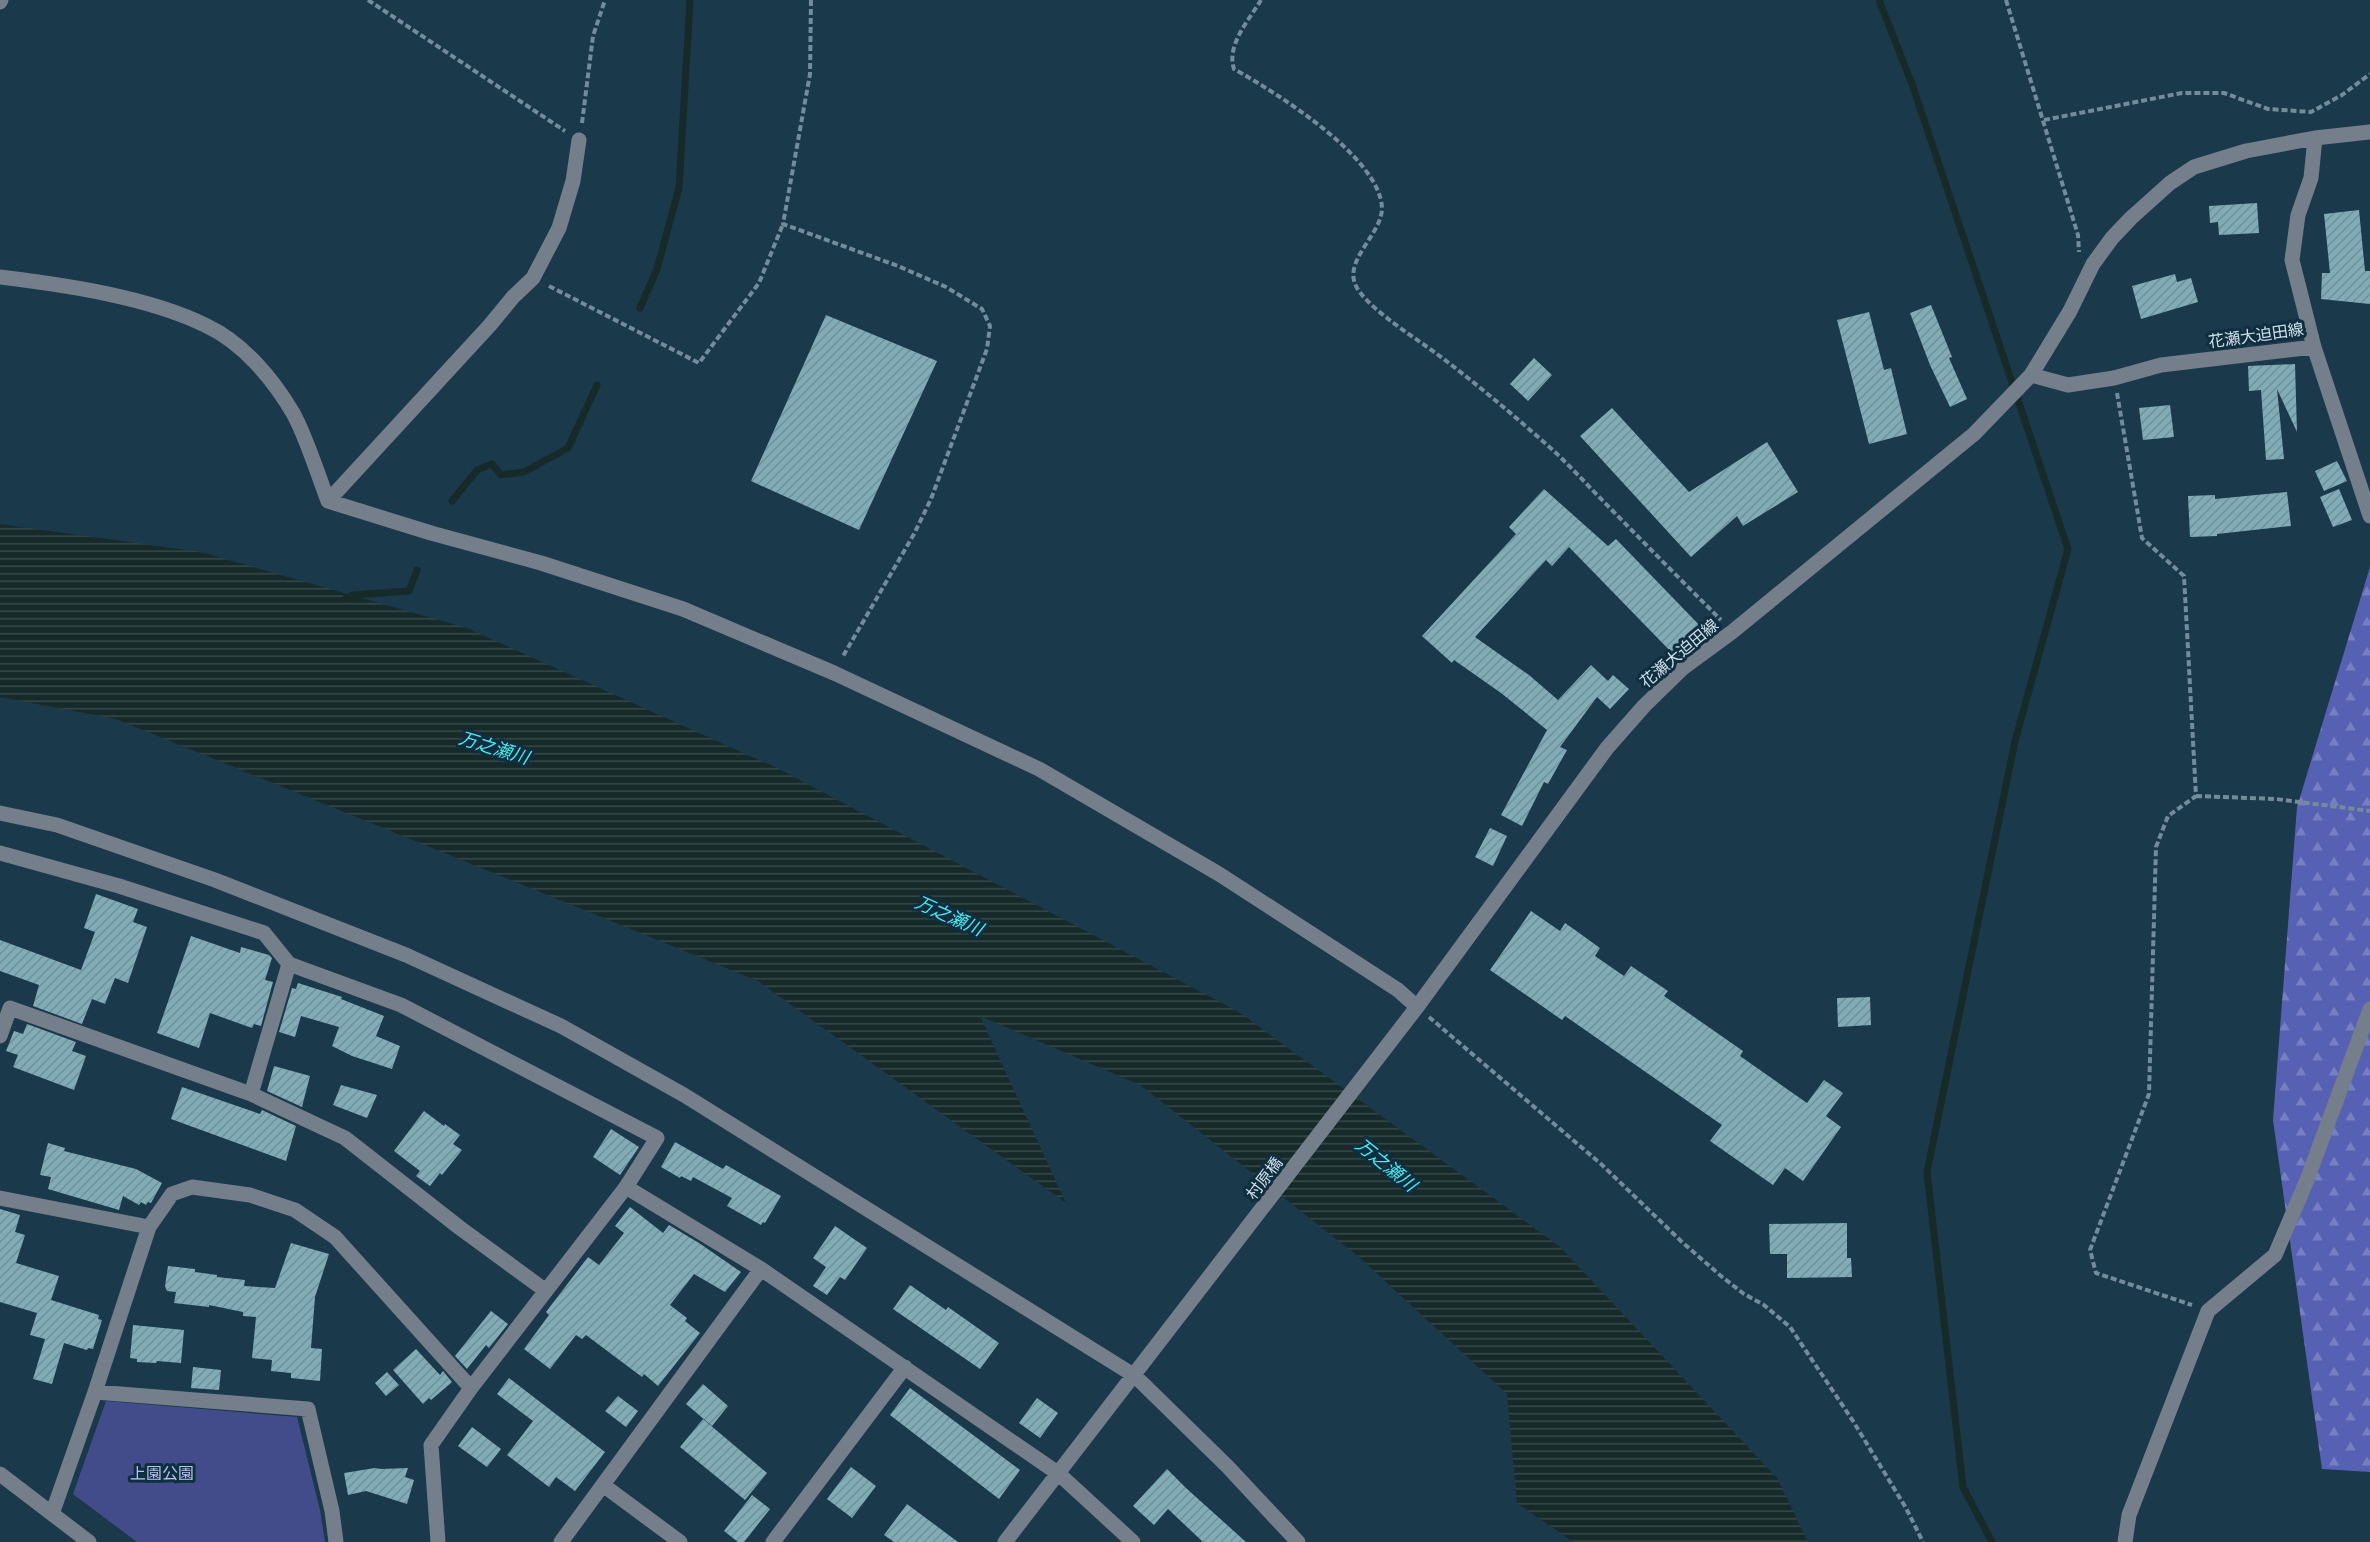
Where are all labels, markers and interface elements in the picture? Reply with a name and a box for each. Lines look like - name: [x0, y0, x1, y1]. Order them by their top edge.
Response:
- street label: 花瀬大迫田線: [2207, 318, 2305, 352]
- street label: 花瀬大迫田線: [1636, 614, 1722, 692]
- water label: 万之瀬川: [456, 726, 534, 770]
- water label: 万之瀬川: [912, 890, 989, 942]
- water label: 万之瀬川: [1351, 1133, 1423, 1197]
- street label: 村原橋: [1242, 1153, 1286, 1203]
- park label: 上園公園: [130, 1463, 194, 1483]

